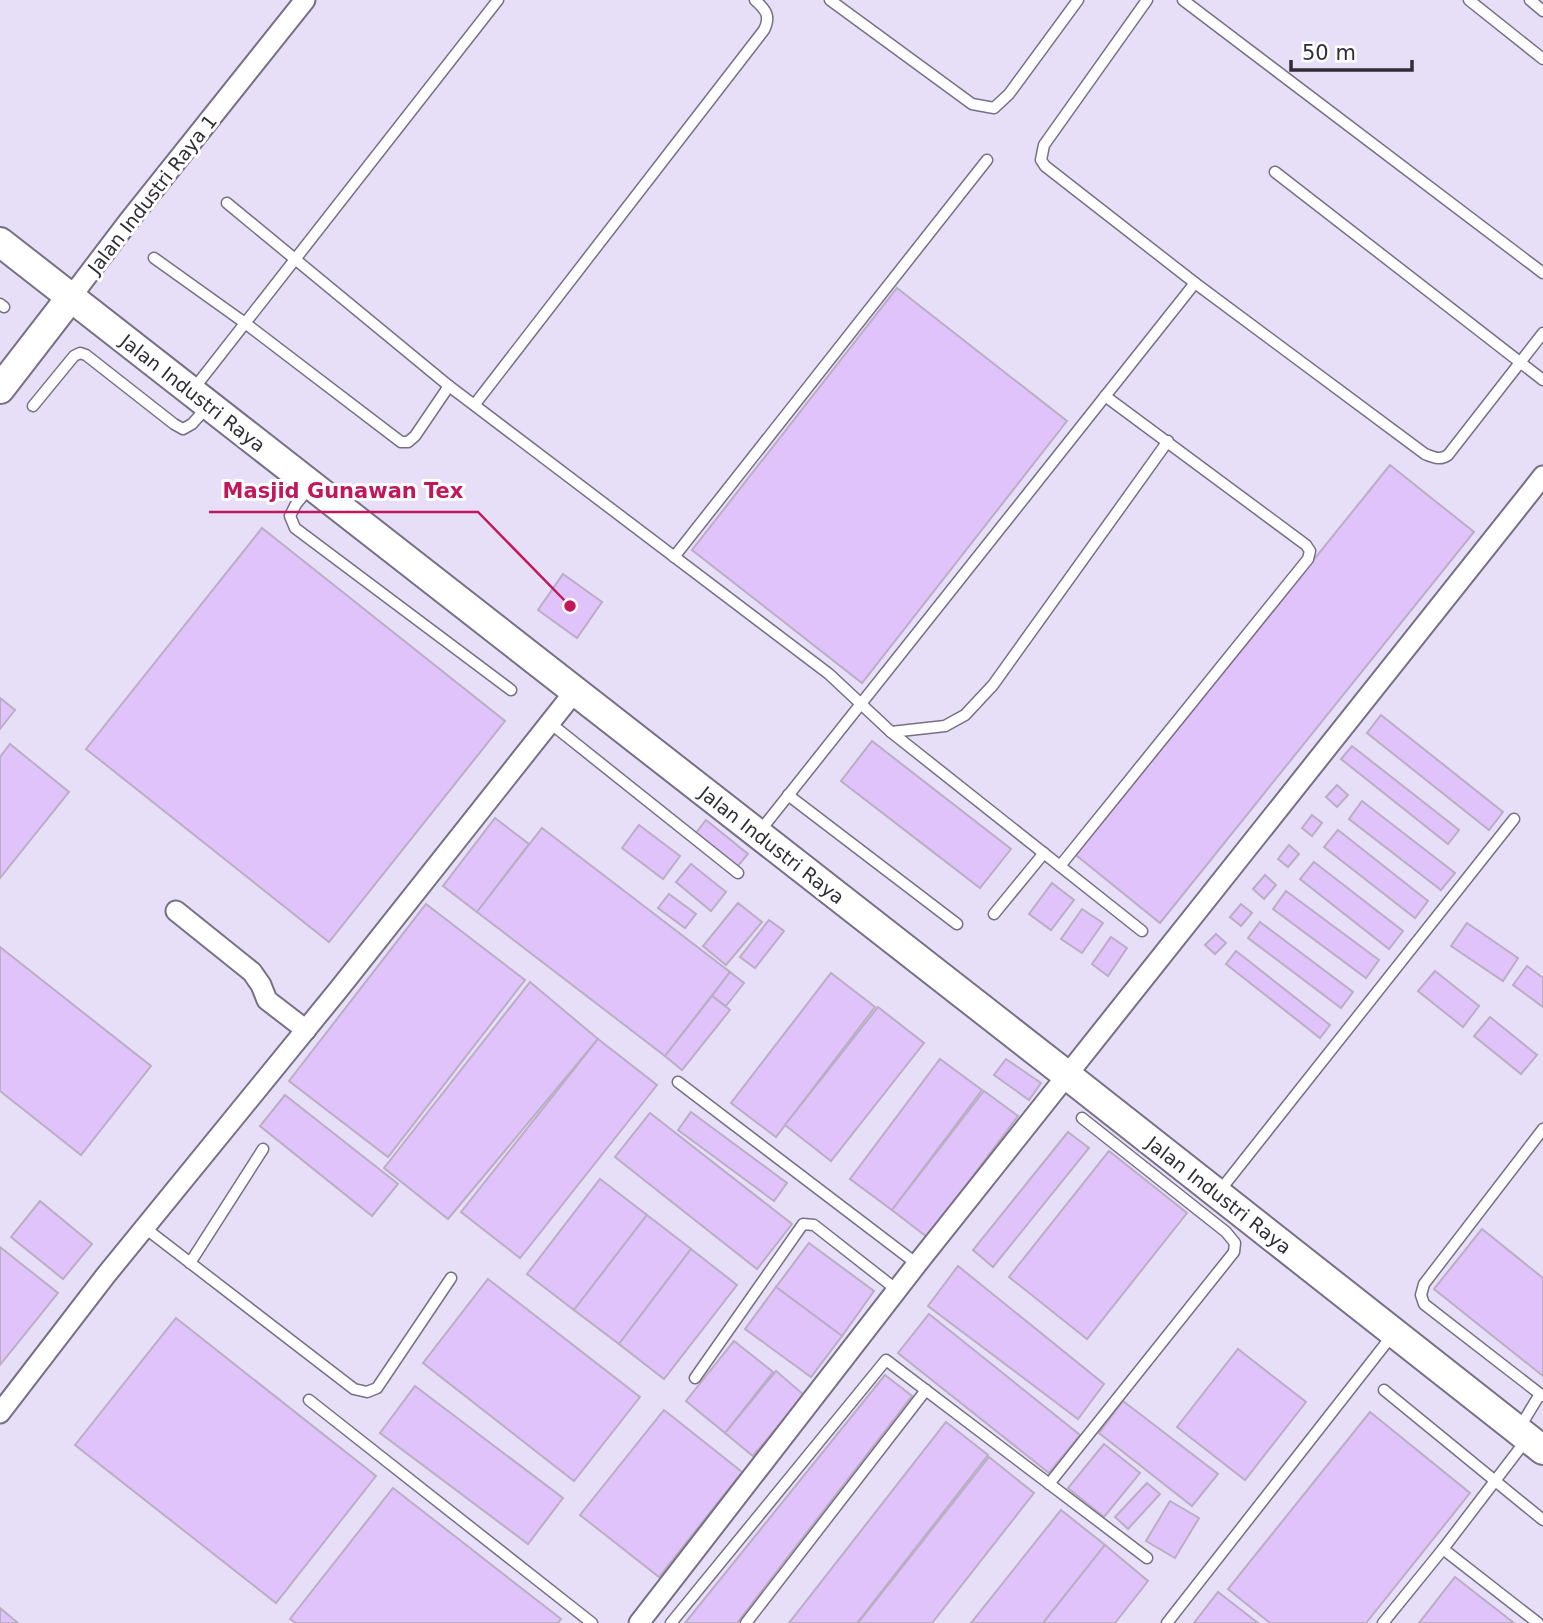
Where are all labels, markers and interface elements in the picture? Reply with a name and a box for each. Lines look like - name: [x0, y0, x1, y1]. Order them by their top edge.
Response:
- scale bar: [1291, 28, 1412, 72]
- text: 50 m: [1302, 41, 1356, 65]
- street label: Jalan Industri Raya 1: [82, 110, 221, 279]
- street label: Jalan Industri Raya: [115, 329, 270, 456]
- callout: Masjid Gunawan Tex: [209, 470, 478, 512]
- text: Masjid Gunawan Tex: [223, 479, 464, 503]
- street label: Jalan Industri Raya: [694, 781, 849, 908]
- street label: Jalan Industri Raya: [1141, 1131, 1296, 1258]

